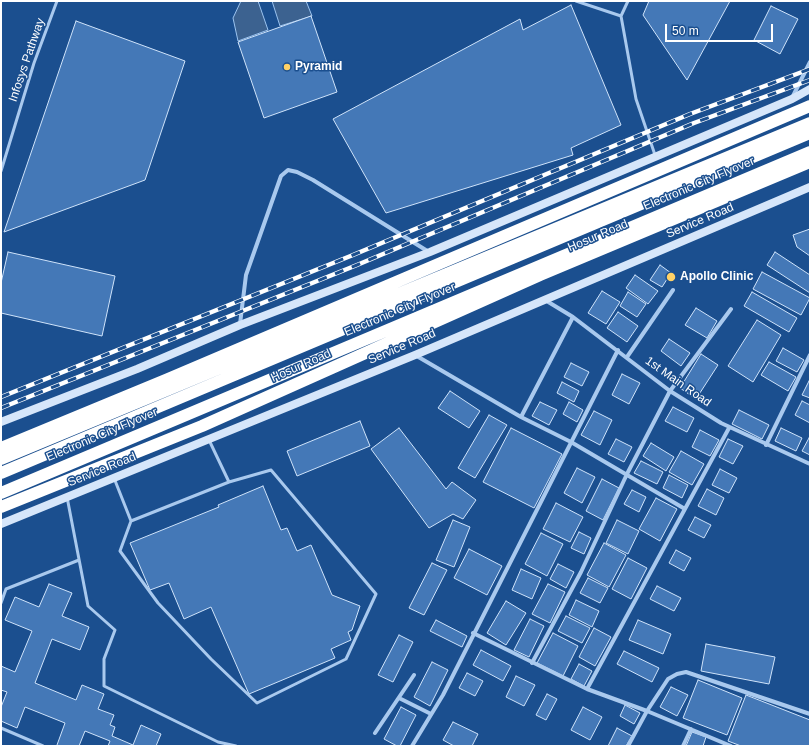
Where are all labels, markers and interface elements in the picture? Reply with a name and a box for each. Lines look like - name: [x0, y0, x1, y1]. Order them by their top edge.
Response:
- street label: Infosys Pathway: [6, 16, 48, 104]
- scale bar: [667, 16, 775, 42]
- text: 50 m: [672, 24, 699, 38]
- place label: Pyramid: [295, 60, 342, 74]
- marker: Pyramid: [282, 62, 292, 72]
- street label: Electronic City Flyover: [641, 154, 757, 214]
- street label: Service Road: [664, 200, 736, 242]
- street label: Hosur Road: [566, 217, 630, 255]
- place label: Apollo Clinic: [680, 270, 753, 284]
- marker: Apollo Clinic: [665, 271, 677, 283]
- street label: Electronic City Flyover: [342, 280, 458, 340]
- street label: Service Road: [366, 326, 438, 368]
- street label: Hosur Road: [269, 346, 333, 386]
- street label: 1st Main Road: [642, 354, 714, 410]
- street label: Electronic City Flyover: [44, 405, 160, 465]
- street label: Service Road: [66, 450, 138, 490]

